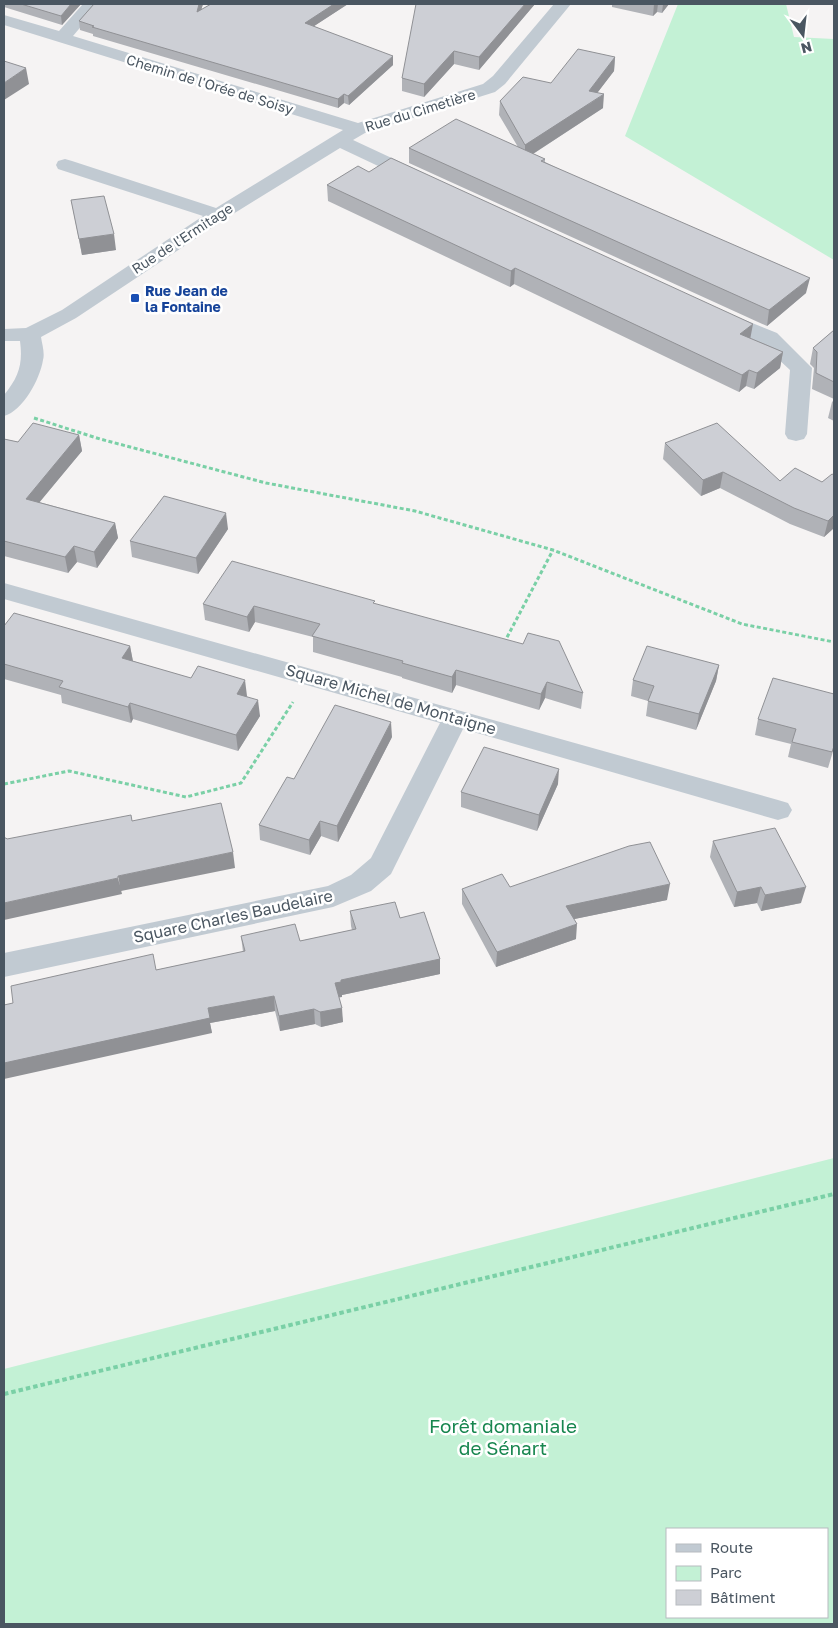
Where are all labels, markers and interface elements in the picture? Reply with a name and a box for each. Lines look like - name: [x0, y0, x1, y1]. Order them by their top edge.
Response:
- north arrow: [778, 10, 828, 60]
- text: N: [799, 38, 814, 58]
- street label: Chemin de l'Orée de Soisy: [124, 50, 296, 118]
- street label: Rue du Cimetière: [363, 85, 477, 135]
- street label: Rue de l'Ermitage: [128, 199, 236, 277]
- place label: Rue Jean de la Fontaine: [145, 282, 228, 315]
- marker: Rue Jean de la Fontaine: [129, 292, 141, 304]
- street label: Square Michel de Montaigne: [283, 659, 499, 739]
- street label: Square Charles Baudelaire: [132, 885, 334, 947]
- park label: Forêt domaniale de Sénart: [429, 1414, 577, 1459]
- legend: [666, 1528, 828, 1618]
- text: Route: [710, 1538, 753, 1556]
- text: Parc: [710, 1563, 742, 1581]
- text: Bâtiment: [710, 1588, 775, 1606]

